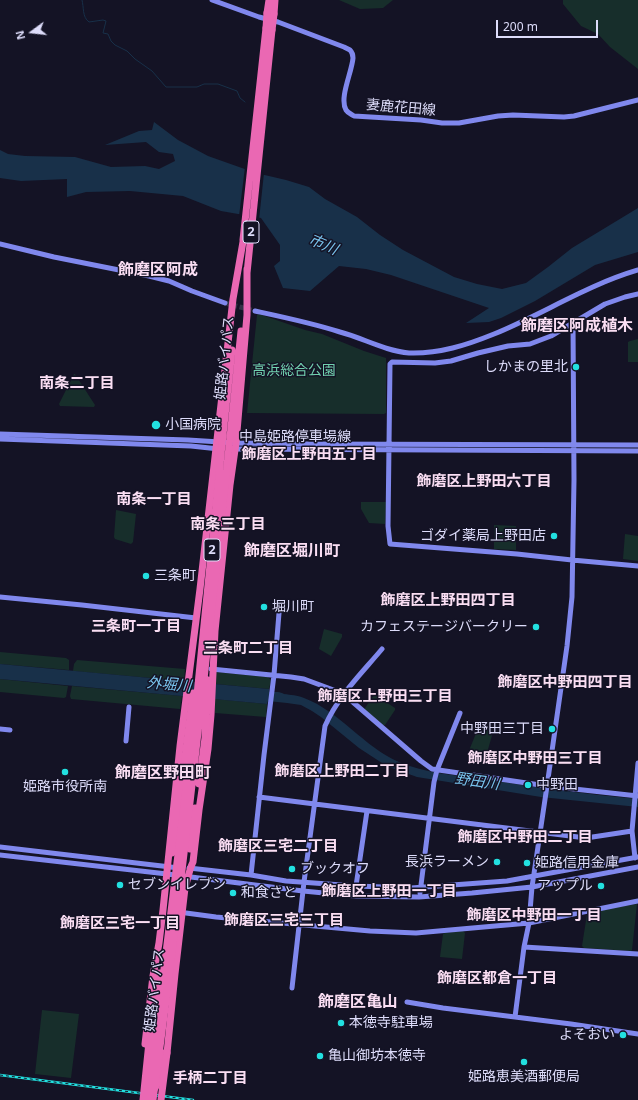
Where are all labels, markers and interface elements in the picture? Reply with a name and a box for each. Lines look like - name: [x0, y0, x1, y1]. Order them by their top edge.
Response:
- north arrow: [12, 12, 52, 52]
- scale bar: [498, 12, 600, 38]
- text: 200 m: [503, 18, 538, 35]
- text: N: [12, 29, 28, 42]
- street label: 妻鹿花田線: [365, 97, 437, 119]
- road number: 2: [243, 221, 259, 243]
- water label: 市川: [306, 231, 340, 259]
- district label: 飾磨区阿成: [118, 260, 198, 280]
- street label: 姫路バイパス: [212, 315, 238, 401]
- district label: 飾磨区阿成植木: [521, 316, 633, 336]
- place label: しかまの里北: [484, 359, 568, 375]
- marker: しかまの里北: [571, 362, 581, 372]
- park label: 高浜総合公園: [252, 363, 336, 379]
- district label: 南条二丁目: [40, 375, 114, 393]
- place label: 小国病院: [165, 417, 221, 433]
- marker: 小国病院: [150, 419, 162, 431]
- street label: 中島姫路停車場線: [239, 429, 351, 445]
- district label: 飾磨区上野田五丁目: [242, 446, 376, 464]
- district label: 飾磨区上野田六丁目: [417, 473, 551, 491]
- district label: 南条一丁目: [117, 491, 191, 509]
- district label: 南条三丁目: [191, 516, 265, 534]
- place label: ゴダイ薬局上野田店: [420, 528, 546, 544]
- marker: ゴダイ薬局上野田店: [549, 531, 559, 541]
- road number: 2: [204, 539, 220, 561]
- district label: 飾磨区堀川町: [244, 541, 340, 561]
- place label: 三条町: [154, 568, 196, 584]
- marker: 三条町: [141, 571, 151, 581]
- district label: 飾磨区上野田四丁目: [381, 592, 515, 610]
- place label: 堀川町: [272, 599, 314, 615]
- marker: 堀川町: [259, 602, 269, 612]
- district label: 三条町一丁目: [91, 618, 181, 636]
- place label: カフェステージバークリー: [360, 619, 528, 635]
- marker: カフェステージバークリー: [531, 622, 541, 632]
- district label: 三条町二丁目: [203, 640, 293, 658]
- water label: 外堀川: [146, 674, 192, 696]
- district label: 飾磨区中野田四丁目: [498, 674, 632, 692]
- district label: 飾磨区上野田三丁目: [318, 688, 452, 706]
- place label: 中野田三丁目: [460, 721, 544, 737]
- marker: 中野田三丁目: [547, 724, 557, 734]
- district label: 飾磨区中野田三丁目: [468, 750, 602, 768]
- district label: 飾磨区野田町: [115, 763, 211, 783]
- district label: 飾磨区上野田二丁目: [275, 763, 409, 781]
- marker: 姫路市役所南: [60, 767, 70, 777]
- water label: 野田川: [453, 770, 501, 794]
- place label: 中野田: [536, 777, 578, 793]
- place label: 姫路市役所南: [23, 779, 107, 795]
- marker: 中野田: [523, 780, 533, 790]
- district label: 飾磨区中野田二丁目: [458, 829, 592, 847]
- district label: 飾磨区三宅二丁目: [218, 838, 338, 856]
- place label: 長浜ラーメン: [405, 854, 489, 870]
- place label: 姫路信用金庫: [535, 855, 619, 871]
- marker: 長浜ラーメン: [492, 857, 502, 867]
- marker: 姫路信用金庫: [522, 858, 532, 868]
- place label: ブックオフ: [300, 861, 370, 877]
- marker: ブックオフ: [287, 864, 297, 874]
- place label: セブンイレブン: [128, 877, 226, 893]
- place label: アップル: [537, 878, 593, 894]
- marker: セブンイレブン: [115, 880, 125, 890]
- marker: アップル: [596, 881, 606, 891]
- district label: 飾磨区上野田一丁目: [322, 883, 456, 901]
- place label: 和食さと: [241, 885, 297, 901]
- marker: 和食さと: [228, 888, 238, 898]
- district label: 飾磨区中野田一丁目: [467, 907, 601, 925]
- district label: 飾磨区三宅三丁目: [224, 912, 344, 930]
- district label: 飾磨区三宅一丁目: [60, 915, 180, 933]
- street label: 姫路バイパス: [142, 947, 168, 1033]
- district label: 飾磨区都倉一丁目: [437, 970, 557, 988]
- district label: 飾磨区亀山: [318, 992, 398, 1012]
- place label: 本徳寺駐車場: [349, 1015, 433, 1031]
- marker: 本徳寺駐車場: [336, 1018, 346, 1028]
- place label: よそおい: [559, 1027, 615, 1043]
- marker: よそおい: [618, 1030, 628, 1040]
- place label: 亀山御坊本徳寺: [328, 1048, 426, 1064]
- marker: 亀山御坊本徳寺: [315, 1051, 325, 1061]
- marker: 姫路恵美酒郵便局: [519, 1057, 529, 1067]
- place label: 姫路恵美酒郵便局: [468, 1069, 580, 1085]
- district label: 手柄二丁目: [173, 1070, 247, 1088]

